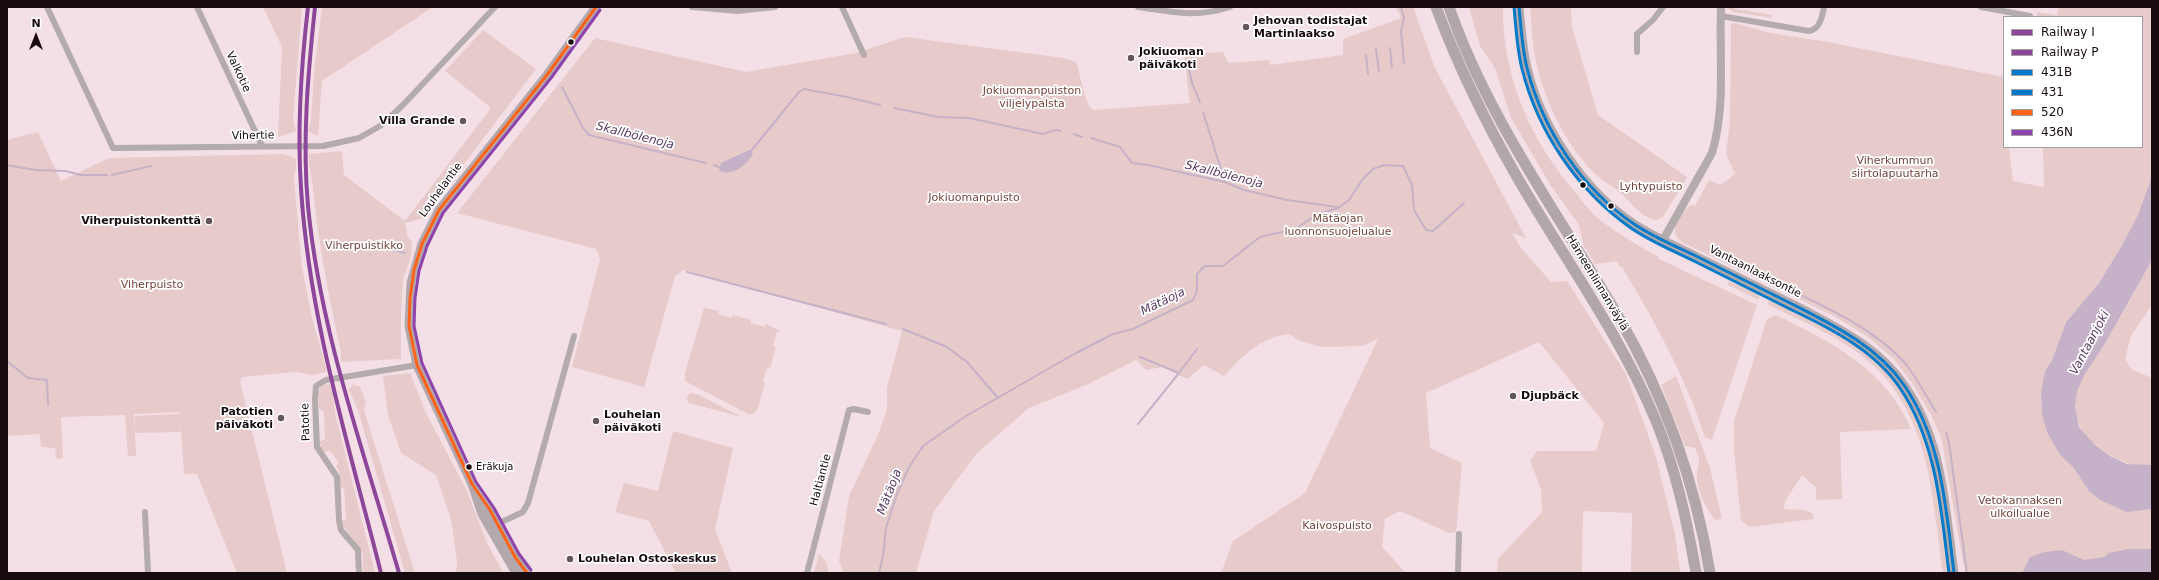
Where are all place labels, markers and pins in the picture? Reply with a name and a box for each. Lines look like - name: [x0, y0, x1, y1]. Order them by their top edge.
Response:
- place label: Jehovan todistajat Martinlaakso: [1254, 14, 1367, 40]
- marker: Jehovan todistajat Martinlaakso: [1241, 22, 1251, 32]
- unlabelled marker: [566, 37, 576, 47]
- place label: Jokiuoman päiväkoti: [1139, 45, 1204, 71]
- marker: Jokiuoman päiväkoti: [1126, 53, 1136, 63]
- place label: Villa Grande: [379, 114, 455, 128]
- marker: Villa Grande: [458, 116, 468, 126]
- unlabelled marker: [1578, 180, 1588, 190]
- unlabelled marker: [1606, 201, 1616, 211]
- place label: Viherpuistonkenttä: [81, 214, 201, 228]
- marker: Viherpuistonkenttä: [204, 216, 214, 226]
- place label: Djupbäck: [1521, 389, 1579, 403]
- marker: Djupbäck: [1508, 391, 1518, 401]
- place label: Patotien päiväkoti: [216, 405, 273, 431]
- place label: Louhelan päiväkoti: [604, 408, 661, 434]
- marker: Patotien päiväkoti: [276, 413, 286, 423]
- marker: Louhelan päiväkoti: [591, 416, 601, 426]
- place label: Eräkuja: [476, 461, 513, 473]
- marker: Eräkuja: [464, 462, 474, 472]
- place label: Louhelan Ostoskeskus: [578, 552, 717, 566]
- marker: Louhelan Ostoskeskus: [565, 554, 575, 564]

